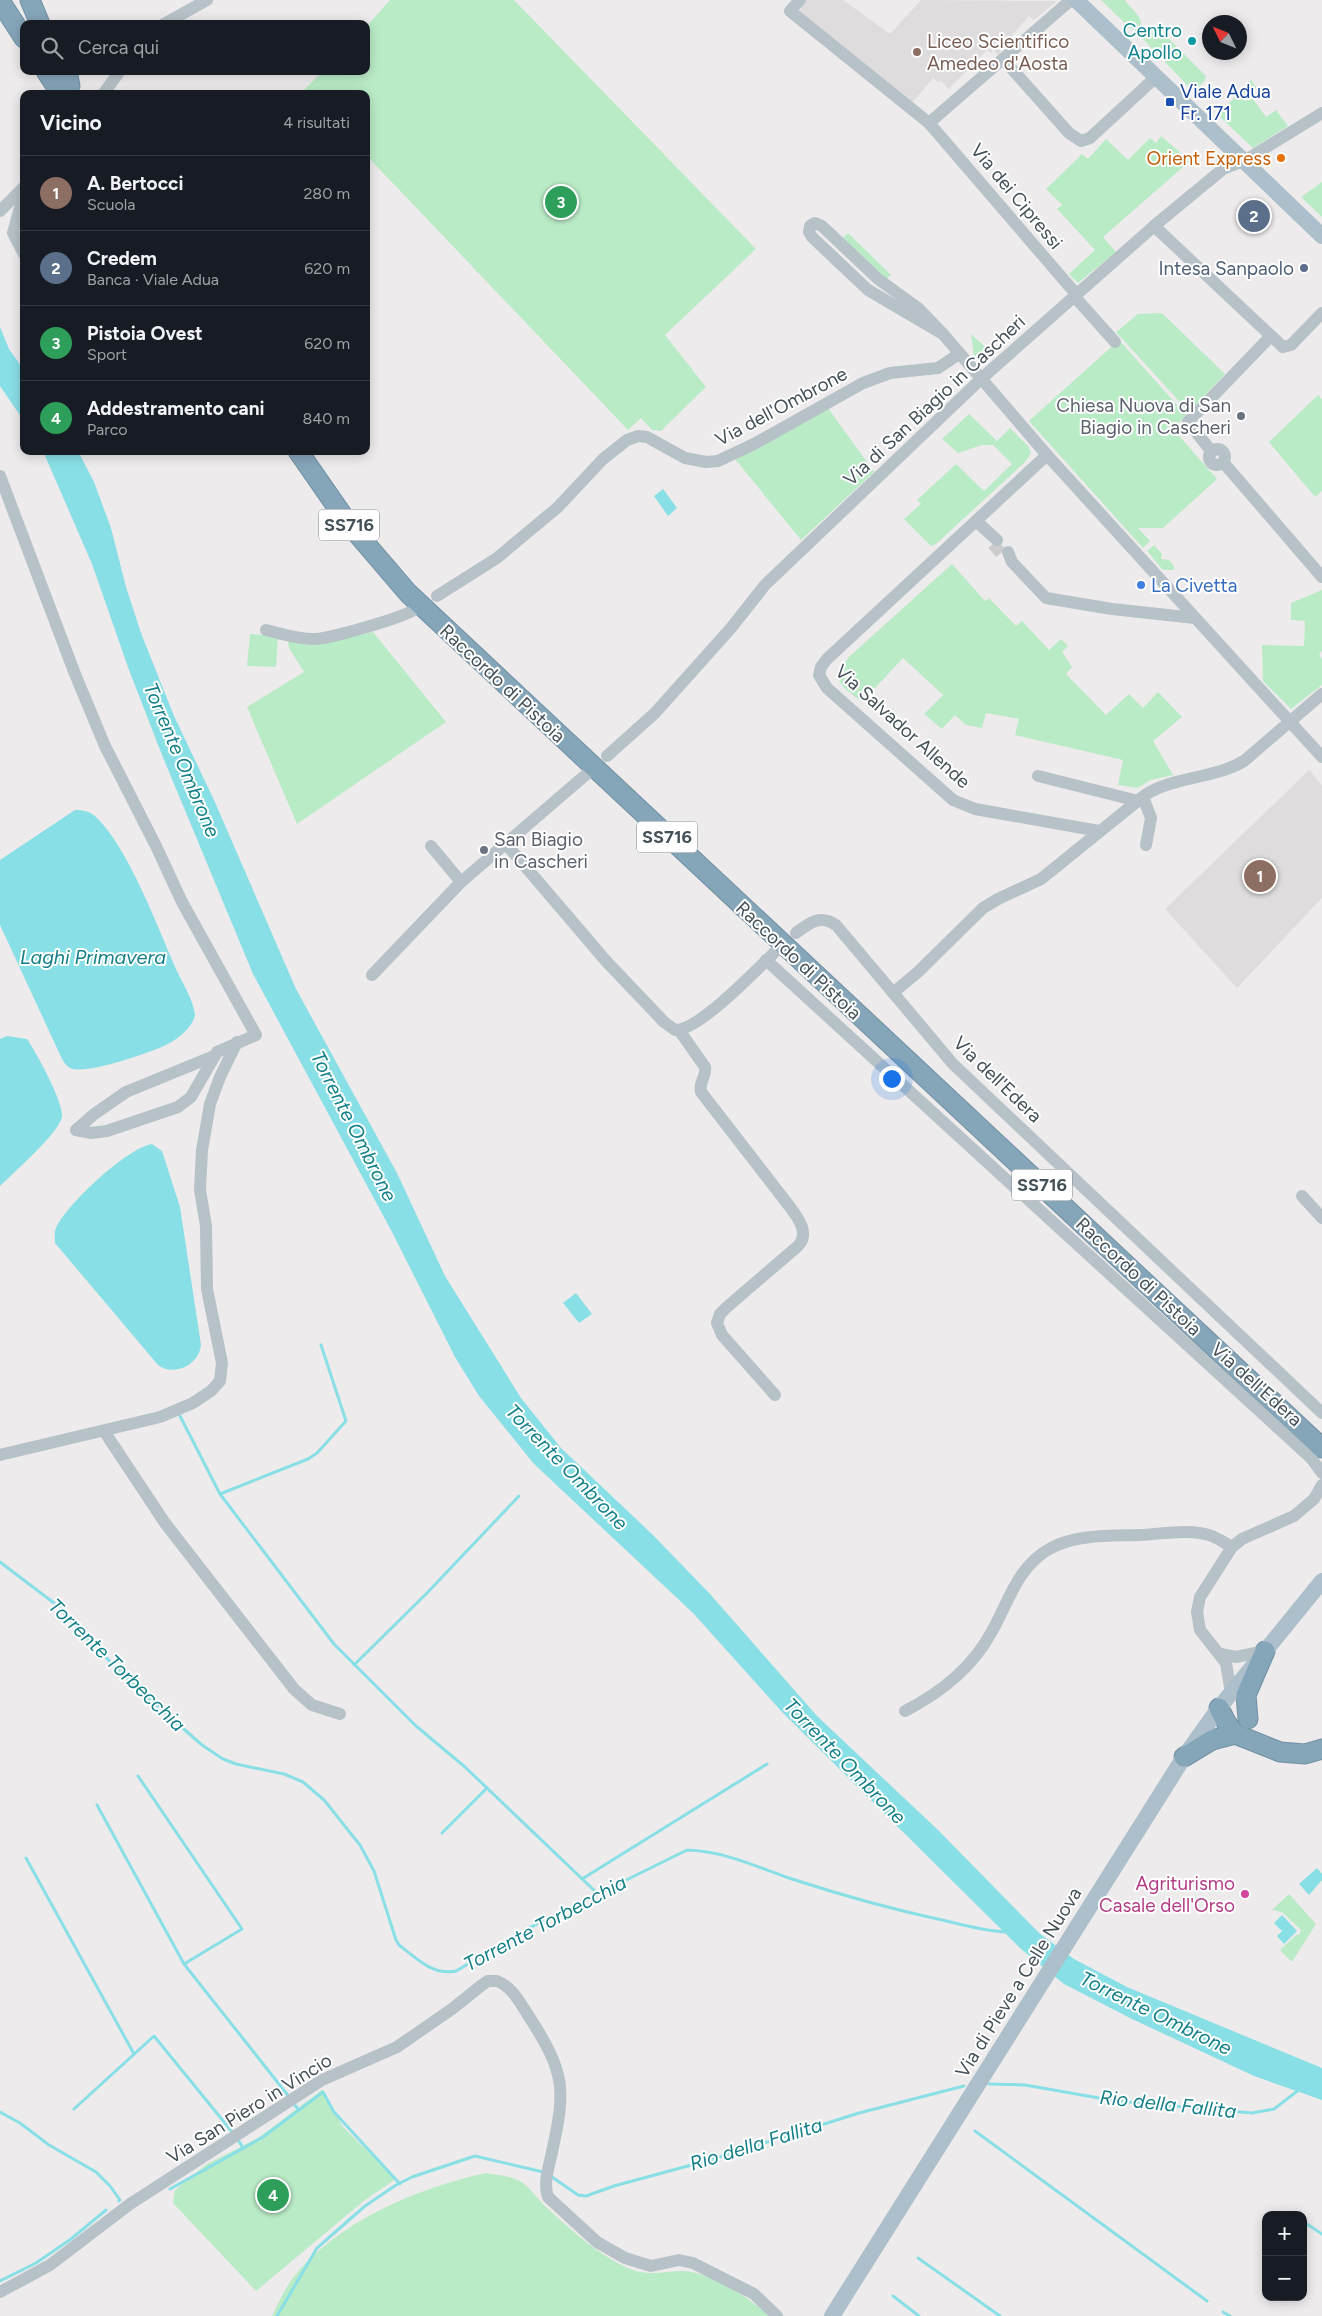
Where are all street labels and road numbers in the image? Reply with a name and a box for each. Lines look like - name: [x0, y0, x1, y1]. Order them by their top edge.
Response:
- street label: Via dei Cipressi: [966, 139, 1067, 254]
- street label: Via di San Biagio in Cascheri: [839, 310, 1030, 491]
- street label: Via dell'Ombrone: [711, 362, 851, 451]
- road number: SS716: [319, 510, 379, 540]
- street label: Raccordo di Pistoia: [435, 619, 570, 747]
- street label: Via Salvador Allende: [830, 660, 975, 793]
- road number: SS716: [637, 822, 697, 852]
- street label: Raccordo di Pistoia: [731, 896, 866, 1024]
- street label: Via dell'Edera: [948, 1031, 1047, 1127]
- road number: SS716: [1012, 1170, 1072, 1200]
- street label: Raccordo di Pistoia: [1071, 1212, 1206, 1340]
- street label: Via dell'Edera: [1206, 1338, 1307, 1431]
- street label: Via di Pieve a Celle Nuova: [950, 1883, 1086, 2082]
- street label: Via San Piero in Vincio: [163, 2048, 336, 2169]

